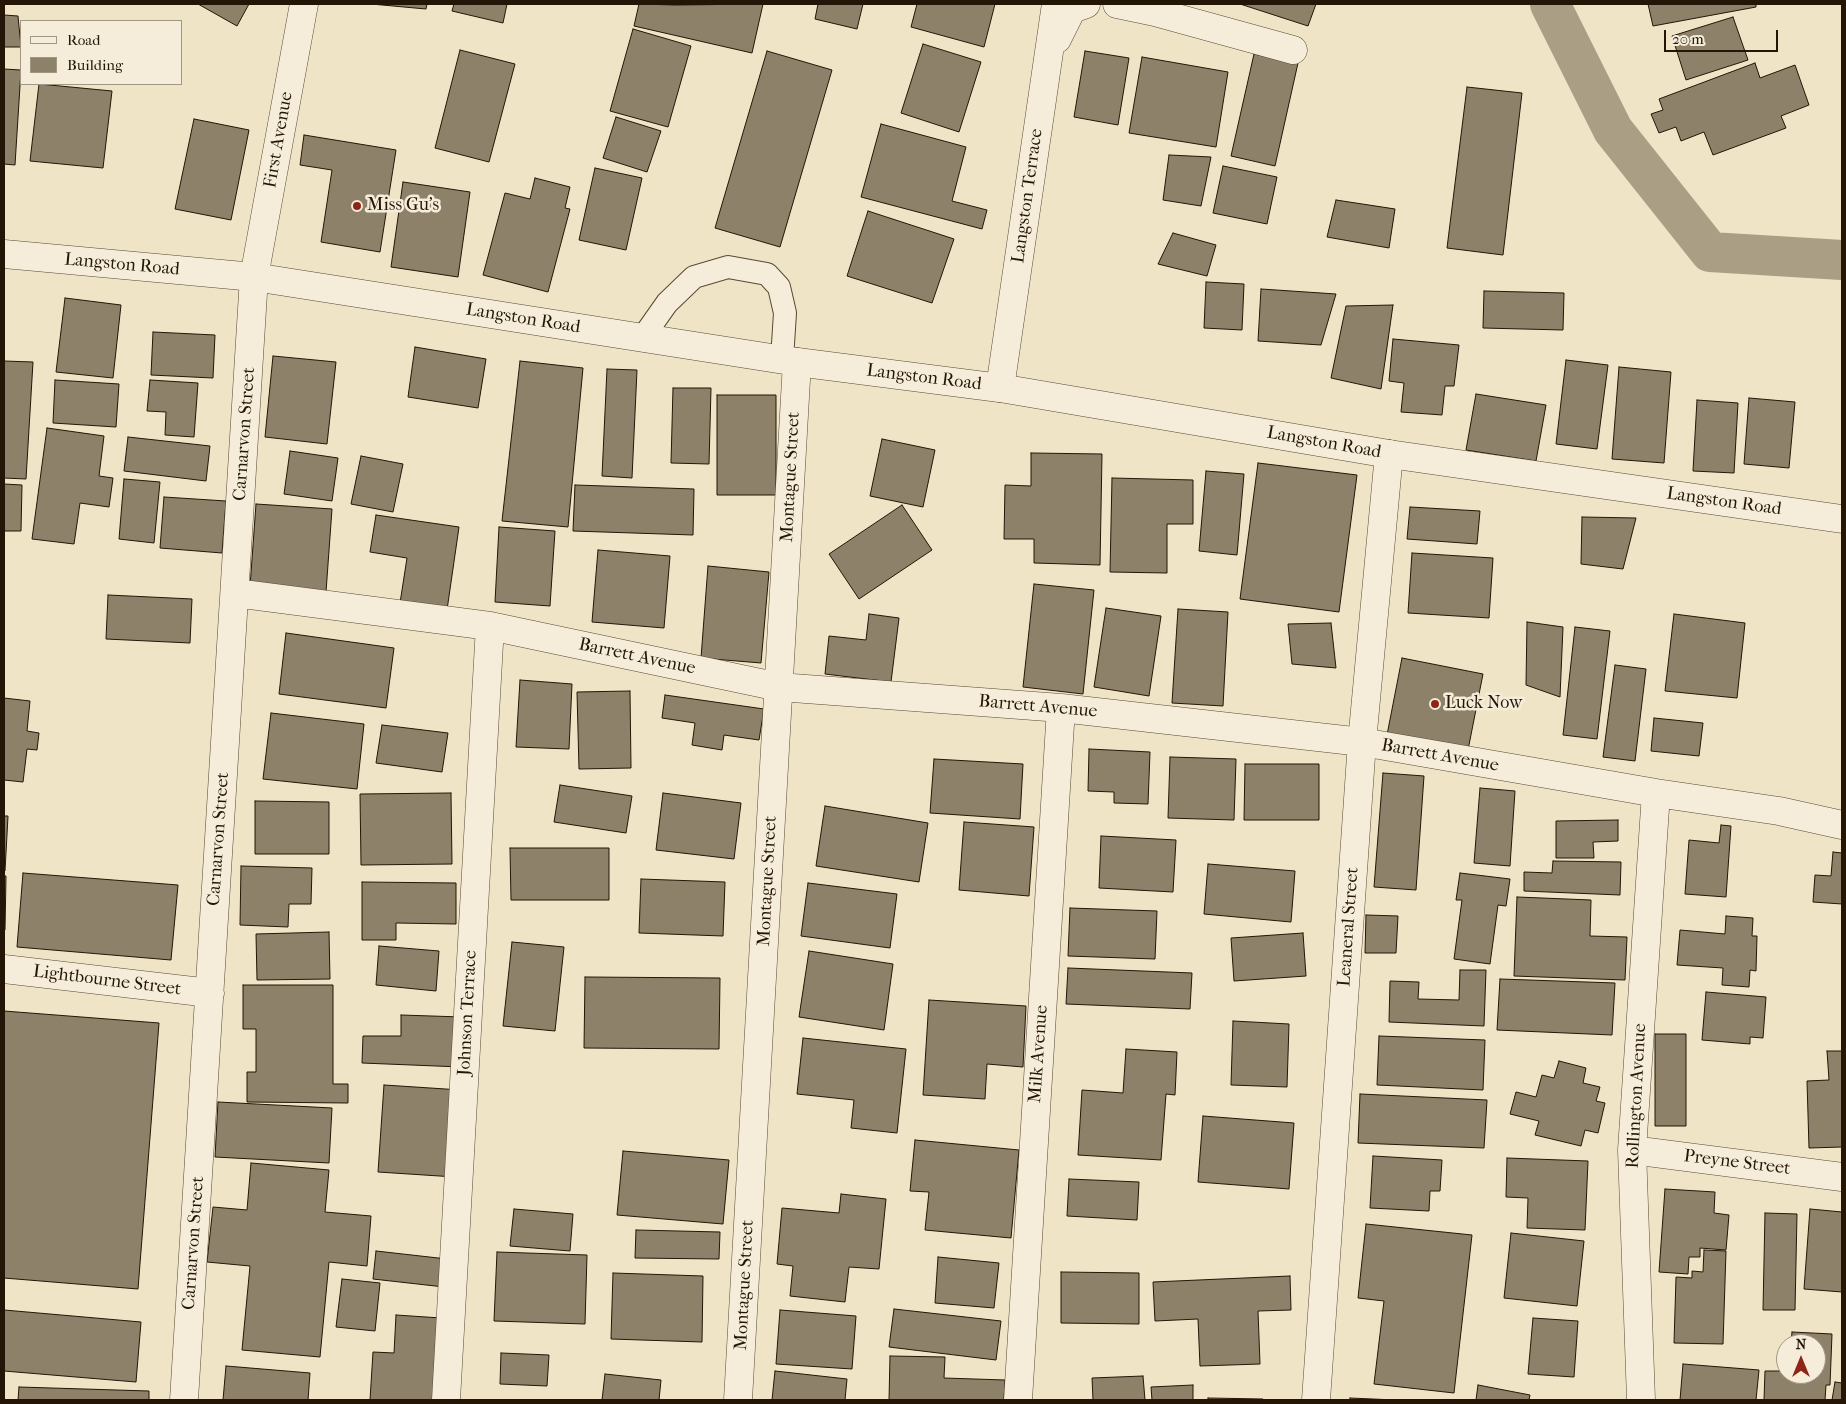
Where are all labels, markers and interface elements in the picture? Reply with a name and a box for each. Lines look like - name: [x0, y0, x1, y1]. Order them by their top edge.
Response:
- legend: [20, 20, 182, 85]
- scale bar: [1666, 20, 1780, 52]
- text: 20 m: [1672, 30, 1704, 48]
- text: Road: [67, 31, 100, 49]
- text: Building: [67, 56, 123, 74]
- street label: First Avenue: [260, 90, 298, 190]
- street label: Langston Terrace: [1008, 127, 1048, 265]
- place label: Miss Gu's: [367, 195, 439, 217]
- marker: Miss Gu's: [351, 200, 363, 212]
- street label: Langston Road: [63, 249, 181, 281]
- street label: Langston Road: [464, 299, 582, 339]
- street label: Langston Road: [865, 360, 983, 396]
- street label: Carnarvon Street: [230, 366, 260, 502]
- street label: Montague Street: [777, 411, 805, 543]
- street label: Langston Road: [1265, 422, 1383, 464]
- street label: Langston Road: [1665, 483, 1783, 521]
- street label: Barrett Avenue: [577, 634, 697, 680]
- street label: Barrett Avenue: [978, 691, 1098, 723]
- place label: Luck Now: [1445, 693, 1522, 715]
- marker: Luck Now: [1429, 698, 1441, 710]
- street label: Barrett Avenue: [1380, 735, 1500, 777]
- street label: Carnarvon Street: [204, 771, 234, 907]
- street label: Montague Street: [754, 815, 782, 947]
- street label: Leaneral Street: [1334, 867, 1364, 987]
- street label: Johnson Terrace: [454, 950, 482, 1076]
- street label: Lightbourne Street: [32, 961, 182, 1001]
- street label: Milk Avenue: [1025, 1004, 1053, 1104]
- street label: Rollington Avenue: [1622, 1023, 1652, 1169]
- street label: Preyne Street: [1682, 1146, 1792, 1180]
- street label: Carnarvon Street: [179, 1175, 209, 1311]
- street label: Montague Street: [731, 1219, 759, 1351]
- north arrow: [1776, 1334, 1826, 1384]
- text: N: [1796, 1336, 1806, 1353]

